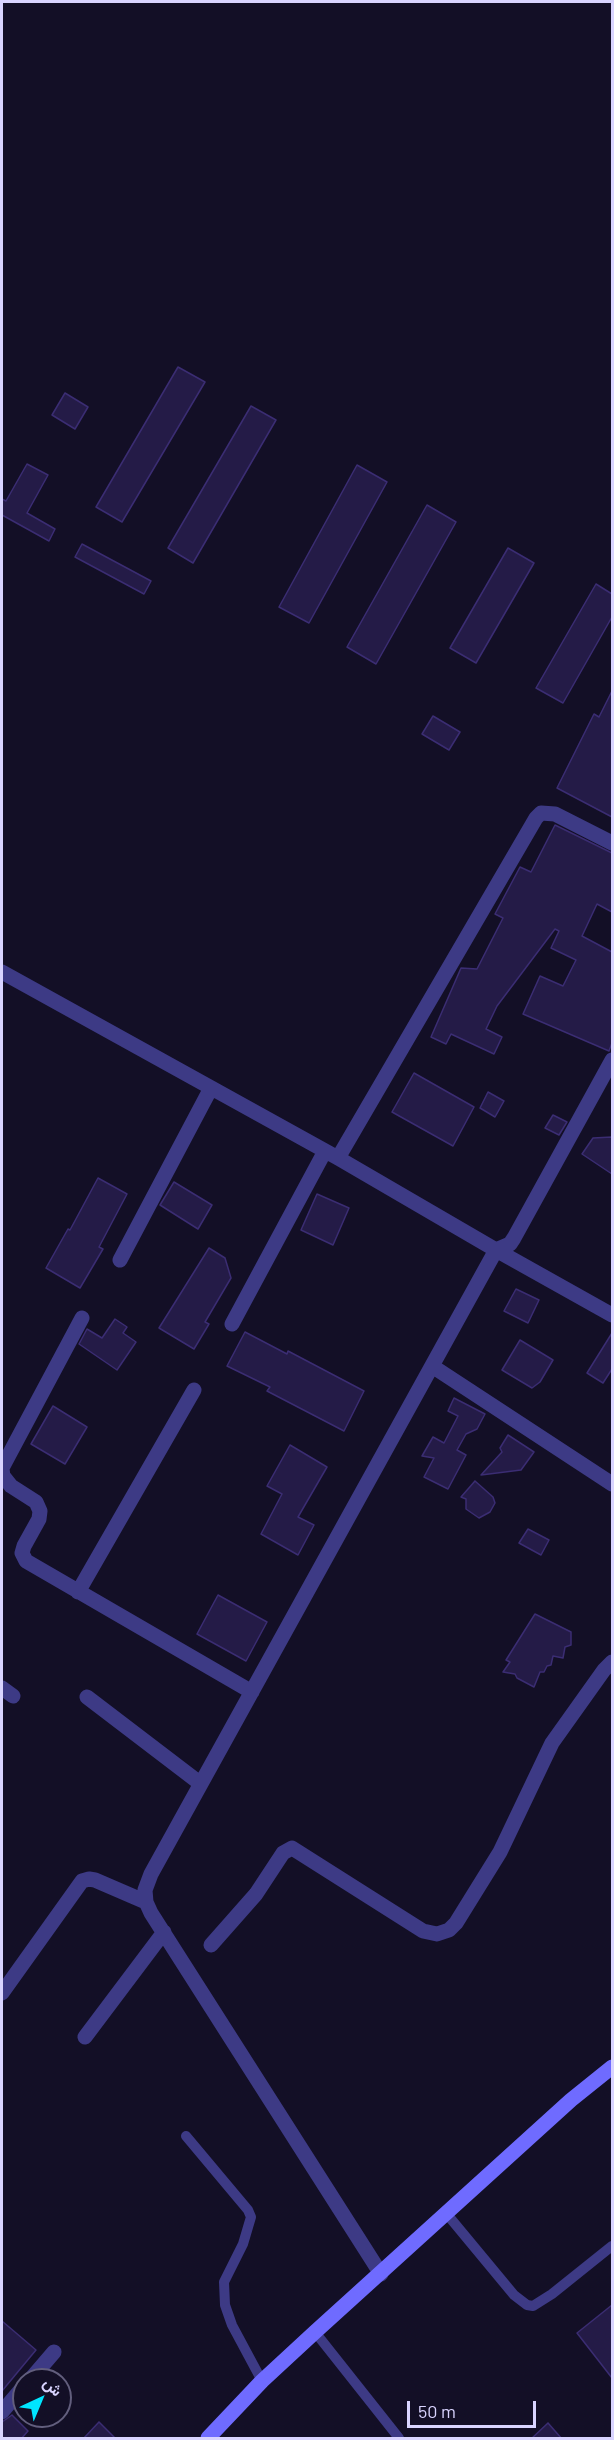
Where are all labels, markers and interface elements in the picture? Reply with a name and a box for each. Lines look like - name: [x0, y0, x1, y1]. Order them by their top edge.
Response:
- north arrow: [12, 2368, 72, 2428]
- text: ش: [40, 2373, 67, 2400]
- scale bar: [410, 2389, 539, 2427]
- text: 50 m: [418, 2400, 456, 2422]

